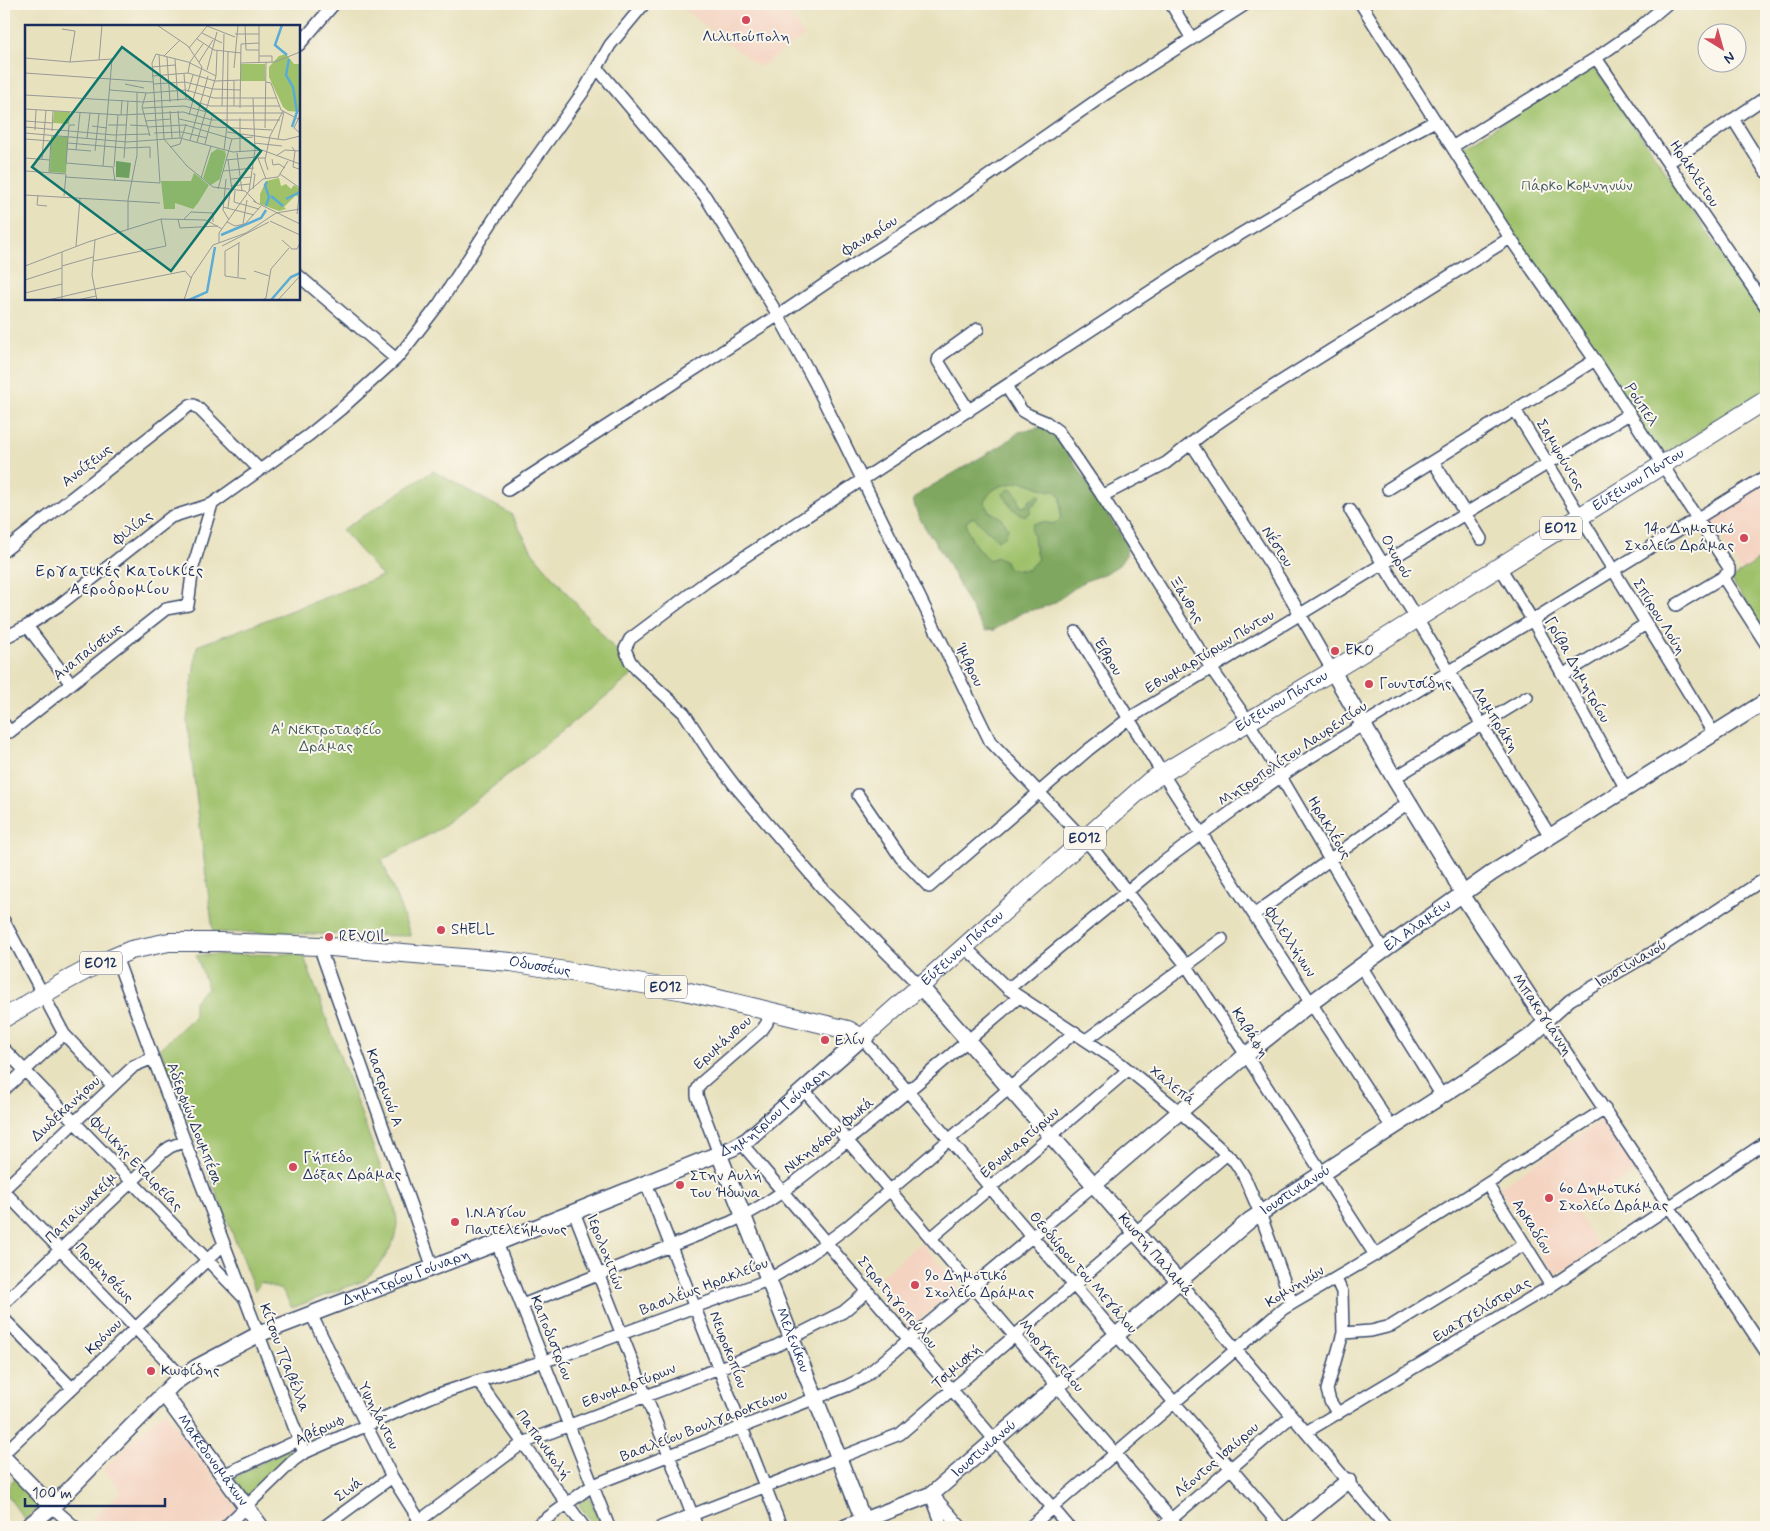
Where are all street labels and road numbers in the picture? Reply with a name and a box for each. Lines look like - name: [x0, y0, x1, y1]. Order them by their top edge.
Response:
- street label: Ηράκλειτου: [1664, 137, 1724, 212]
- street label: Φαναρίου: [837, 211, 902, 262]
- street label: Ρούπελ: [1620, 379, 1663, 431]
- street label: Σαμψούντος: [1531, 416, 1589, 495]
- street label: Ανοίξεως: [58, 440, 117, 492]
- street label: Εύξεινου Πόντου: [1589, 443, 1688, 516]
- street label: Φιλίας: [108, 506, 157, 550]
- road number: ΕΟ12: [1540, 516, 1582, 540]
- street label: Νέστου: [1256, 523, 1298, 572]
- street label: Οχυρού: [1375, 531, 1417, 583]
- street label: Ξάνθης: [1164, 572, 1209, 628]
- street label: Σπύρου Λούη: [1628, 575, 1690, 659]
- street label: Εθνομαρτύρων Πόντου: [1142, 605, 1279, 699]
- street label: Γρίβα Δημητρίου: [1540, 613, 1615, 727]
- street label: Αναπαύσεως: [49, 618, 127, 685]
- street label: Έβρου: [1089, 634, 1127, 680]
- street label: Ίμβρου: [950, 640, 988, 690]
- street label: Εύξεινου Πόντου: [1232, 666, 1332, 737]
- street label: Λαμπράκη: [1467, 683, 1523, 757]
- street label: Μητροπολίτου Λαυρεντίου: [1214, 696, 1372, 811]
- street label: Ηρακλέους: [1302, 793, 1356, 864]
- road number: ΕΟ12: [1064, 826, 1106, 850]
- street label: Ελ Αλαμέιν: [1380, 895, 1456, 956]
- street label: Φιλελλήνων: [1259, 902, 1321, 982]
- street label: Εύξεινου Πόντου: [917, 906, 1009, 990]
- street label: Ιουστινιανού: [1591, 935, 1671, 993]
- road number: ΕΟ12: [80, 951, 122, 974]
- street label: Οδυσσέως: [507, 952, 573, 982]
- street label: Μπακογιάννη: [1507, 970, 1577, 1060]
- road number: ΕΟ12: [645, 976, 687, 999]
- street label: Καβάφη: [1226, 1004, 1274, 1062]
- street label: Ερυμάνθου: [689, 1011, 757, 1075]
- street label: Καστρινού Α: [361, 1046, 407, 1130]
- street label: Αδερφών Δουμπέσα: [161, 1060, 227, 1189]
- street label: Χαλεπά: [1145, 1061, 1199, 1111]
- street label: Δημητρίου Γούναρη: [717, 1062, 833, 1162]
- street label: Δωδεκανήσου: [27, 1072, 105, 1146]
- street label: Νικηφόρου Φωκά: [779, 1093, 879, 1179]
- street label: Εθνομαρτύρων: [976, 1103, 1064, 1183]
- street label: Φιλικής Εταιρείας: [85, 1111, 187, 1216]
- street label: Ιουστινιανού: [1256, 1160, 1335, 1221]
- street label: Παπαϊωακείμ: [41, 1168, 123, 1248]
- street label: Αρκαδίου: [1507, 1196, 1557, 1259]
- street label: Θεοδώρου του Μεγάλου: [1024, 1208, 1142, 1339]
- street label: Κωστή Παλαμά: [1113, 1209, 1197, 1301]
- street label: Ιερολοχιτών: [581, 1211, 629, 1293]
- street label: Προμηθέως: [70, 1238, 138, 1308]
- street label: Δημητρίου Γούναρη: [340, 1244, 473, 1311]
- street label: Στρατηγοπούλου: [852, 1252, 942, 1354]
- street label: Βασιλέως Ηρακλείου: [637, 1253, 771, 1321]
- street label: Κομνηνών: [1262, 1261, 1329, 1313]
- street label: Ευαγγελίστριας: [1429, 1273, 1535, 1347]
- street label: Καποδιστρίου: [525, 1293, 577, 1384]
- street label: Κίτσου Τζαβέλλα: [254, 1301, 314, 1416]
- street label: Μελενίκου: [770, 1305, 814, 1376]
- street label: Νευροκοπίου: [704, 1309, 752, 1392]
- street label: Κρόνου: [81, 1314, 127, 1360]
- street label: Μοργκεντάου: [1014, 1315, 1088, 1397]
- street label: Τσιμισκή: [928, 1340, 986, 1394]
- street label: Εθνομαρτύρων: [579, 1359, 679, 1413]
- street label: Υψηλάντου: [352, 1379, 404, 1454]
- street label: Βασιλείου Βουλγαροκτόνου: [618, 1385, 791, 1467]
- street label: Παπανικολή: [511, 1406, 575, 1484]
- street label: Αβέρωφ: [292, 1409, 348, 1451]
- street label: Μακεδονομάχων: [172, 1410, 253, 1511]
- street label: Ιουστινιανού: [947, 1415, 1021, 1483]
- street label: Λέοντος Ισαύρου: [1170, 1417, 1264, 1502]
- street label: Σινά: [331, 1473, 368, 1507]

